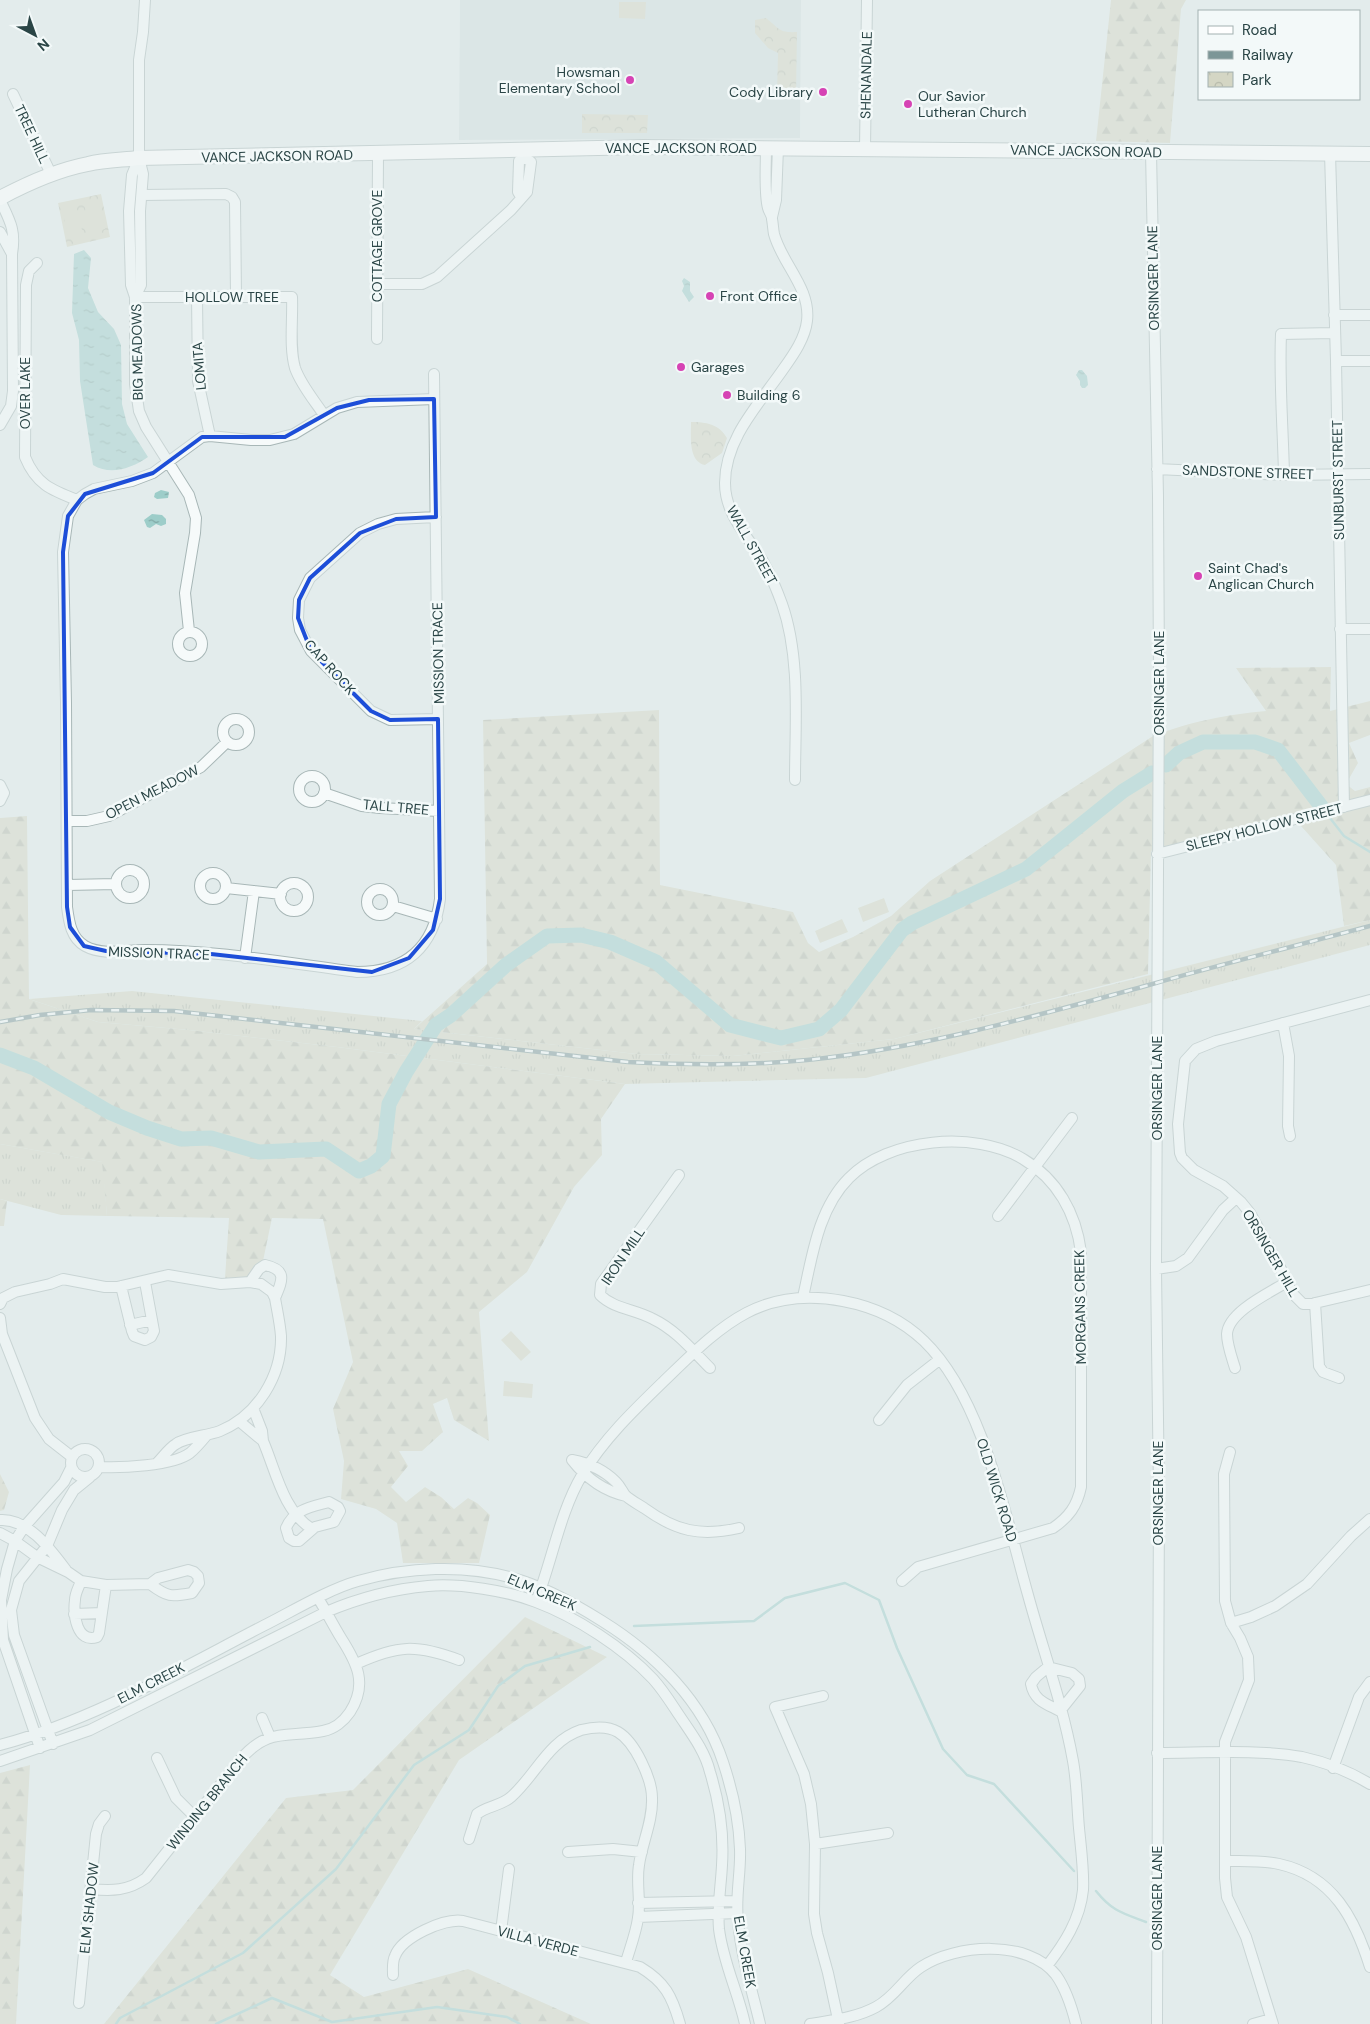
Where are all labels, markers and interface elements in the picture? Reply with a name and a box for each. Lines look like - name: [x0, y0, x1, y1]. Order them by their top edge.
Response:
- north arrow: [10, 10, 60, 60]
- legend: [1198, 10, 1360, 100]
- text: Road: [1242, 20, 1277, 40]
- street label: SHENANDALE: [856, 31, 876, 119]
- text: N: [34, 35, 53, 55]
- text: Railway: [1242, 45, 1294, 65]
- place label: Howsman Elementary School: [499, 63, 620, 97]
- text: Park: [1242, 70, 1272, 90]
- marker: Howsman Elementary School: [624, 74, 636, 86]
- place label: Cody Library: [729, 83, 813, 101]
- marker: Cody Library: [817, 86, 829, 98]
- place label: Our Savior Lutheran Church: [918, 87, 1027, 121]
- marker: Our Savior Lutheran Church: [902, 98, 914, 110]
- street label: TREE HILL: [10, 102, 54, 166]
- street label: VANCE JACKSON ROAD: [605, 139, 757, 157]
- street label: VANCE JACKSON ROAD: [1010, 141, 1162, 161]
- street label: VANCE JACKSON ROAD: [201, 146, 353, 166]
- street label: COTTAGE GROVE: [368, 190, 386, 302]
- street label: ORSINGER LANE: [1143, 225, 1163, 331]
- place label: Front Office: [720, 287, 797, 305]
- street label: HOLLOW TREE: [185, 288, 279, 306]
- marker: Front Office: [704, 290, 716, 302]
- street label: BIG MEADOWS: [127, 304, 147, 400]
- street label: LOMITA: [188, 341, 210, 391]
- street label: OVER LAKE: [16, 357, 34, 429]
- place label: Garages: [691, 358, 745, 376]
- marker: Garages: [675, 361, 687, 373]
- place label: Building 6: [737, 386, 800, 404]
- marker: Building 6: [721, 389, 733, 401]
- street label: SUNBURST STREET: [1328, 420, 1348, 540]
- street label: SANDSTONE STREET: [1182, 461, 1314, 483]
- street label: WALL STREET: [723, 502, 781, 588]
- place label: Saint Chad's Anglican Church: [1208, 559, 1314, 593]
- marker: Saint Chad's Anglican Church: [1192, 570, 1204, 582]
- street label: MISSION TRACE: [428, 602, 448, 704]
- street label: ORSINGER LANE: [1150, 630, 1168, 736]
- street label: CAP ROCK: [300, 636, 360, 698]
- street label: OPEN MEADOW: [102, 760, 202, 823]
- street label: TALL TREE: [362, 795, 430, 819]
- street label: SLEEPY HOLLOW STREET: [1184, 799, 1344, 855]
- street label: MISSION TRACE: [108, 942, 210, 964]
- street label: ORSINGER LANE: [1148, 1035, 1166, 1141]
- street label: ORSINGER HILL: [1239, 1206, 1303, 1300]
- street label: IRON MILL: [597, 1224, 649, 1288]
- street label: MORGANS CREEK: [1070, 1250, 1090, 1364]
- street label: OLD WICK ROAD: [973, 1436, 1021, 1544]
- street label: ORSINGER LANE: [1149, 1440, 1167, 1546]
- street label: ELM CREEK: [505, 1569, 579, 1615]
- street label: ELM CREEK: [114, 1658, 188, 1708]
- street label: WINDING BRANCH: [163, 1750, 251, 1854]
- street label: ORSINGER LANE: [1148, 1845, 1166, 1951]
- street label: ELM SHADOW: [75, 1861, 103, 1954]
- street label: ELM CREEK: [730, 1914, 760, 1990]
- street label: VILLA VERDE: [495, 1921, 581, 1961]

